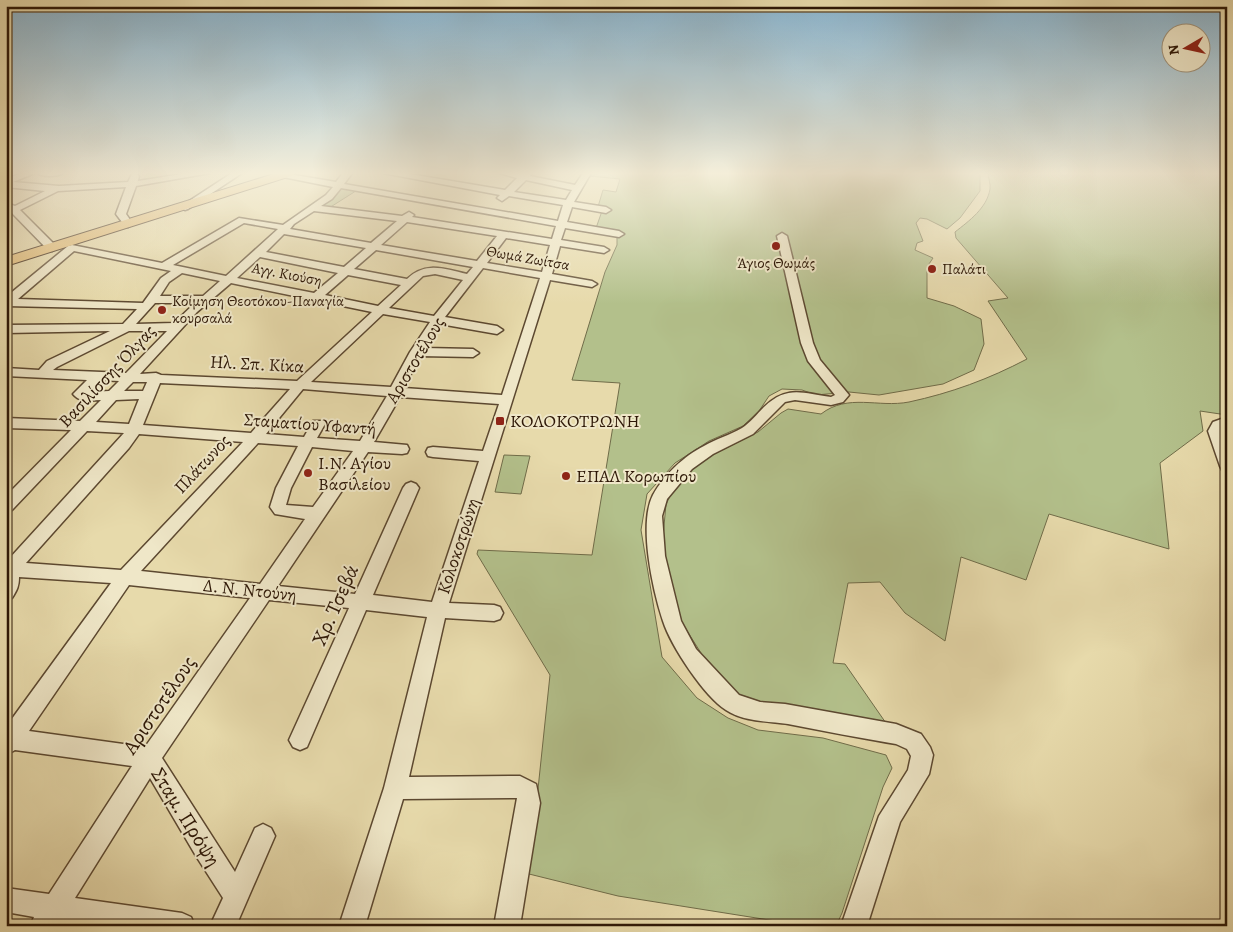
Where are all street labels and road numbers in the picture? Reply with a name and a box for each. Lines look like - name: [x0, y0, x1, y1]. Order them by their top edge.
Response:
- street label: Θωμά Ζωίτσα: [485, 241, 571, 275]
- street label: Αγγ. Κιούση: [249, 257, 324, 291]
- street label: Αριστοτέλους: [379, 312, 450, 409]
- street label: Βασιλίσσης Όλγας: [53, 319, 161, 433]
- street label: Ηλ. Σπ. Κίκα: [209, 350, 305, 378]
- street label: Σταματίου Υφαντή: [243, 407, 377, 441]
- street label: Πλάτωνος: [168, 429, 236, 499]
- street label: Κολοκοτρώνη: [431, 495, 485, 597]
- street label: Χρ. Τσεβά: [305, 560, 365, 650]
- street label: Δ. Ν. Ντούνη: [202, 573, 298, 607]
- street label: Αριστοτέλους: [115, 650, 202, 761]
- street label: Σταμ. Πρόψη: [144, 762, 228, 872]

